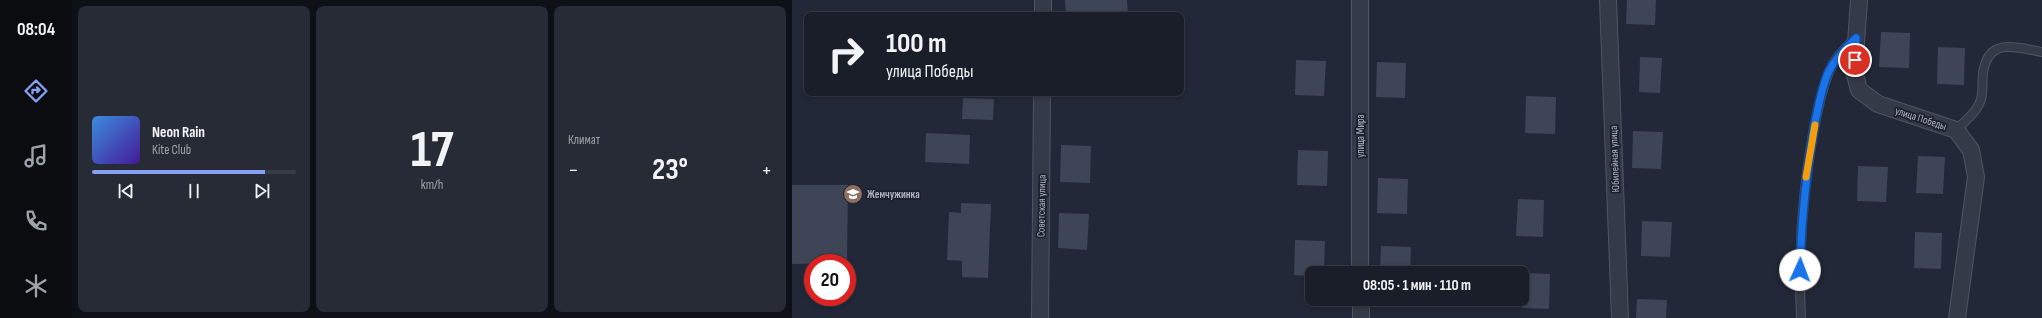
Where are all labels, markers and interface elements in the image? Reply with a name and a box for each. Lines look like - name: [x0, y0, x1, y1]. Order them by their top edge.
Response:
- text: 08:04: [17, 19, 55, 40]
- text: 100 m: [886, 27, 947, 60]
- icon: right: [820, 28, 872, 80]
- pin: [1838, 43, 1872, 77]
- icon: arrive: [1844, 49, 1866, 71]
- text: улица Победы: [886, 61, 973, 82]
- icon: directions: [22, 77, 50, 105]
- street label: улица Победы: [1893, 104, 1948, 133]
- street label: улица Мира: [1354, 114, 1367, 158]
- text: 17: [411, 119, 453, 182]
- text: Neon Rain: [152, 123, 205, 142]
- street label: Юбилейная улица: [1607, 125, 1622, 193]
- text: Климат: [568, 132, 600, 148]
- icon: music: [22, 142, 50, 170]
- text: Kite Club: [152, 142, 191, 158]
- text: 23°: [652, 152, 688, 188]
- text: −: [568, 157, 579, 184]
- text: +: [761, 157, 772, 184]
- street label: Советская улица: [1034, 175, 1049, 237]
- text: km/h: [421, 177, 443, 193]
- icon: previous: [115, 180, 137, 202]
- icon: pause: [183, 180, 205, 202]
- icon: next: [251, 180, 273, 202]
- school or university icon: Жемчужинка: [842, 183, 864, 205]
- place label: Жемчужинка: [867, 188, 920, 201]
- icon: phone: [22, 207, 50, 235]
- position arrow: [1779, 249, 1821, 291]
- speed limit sign: 20: [804, 254, 856, 306]
- icon: climate: [22, 272, 50, 300]
- text: 08:05 · 1 мин · 110 m: [1363, 276, 1471, 295]

